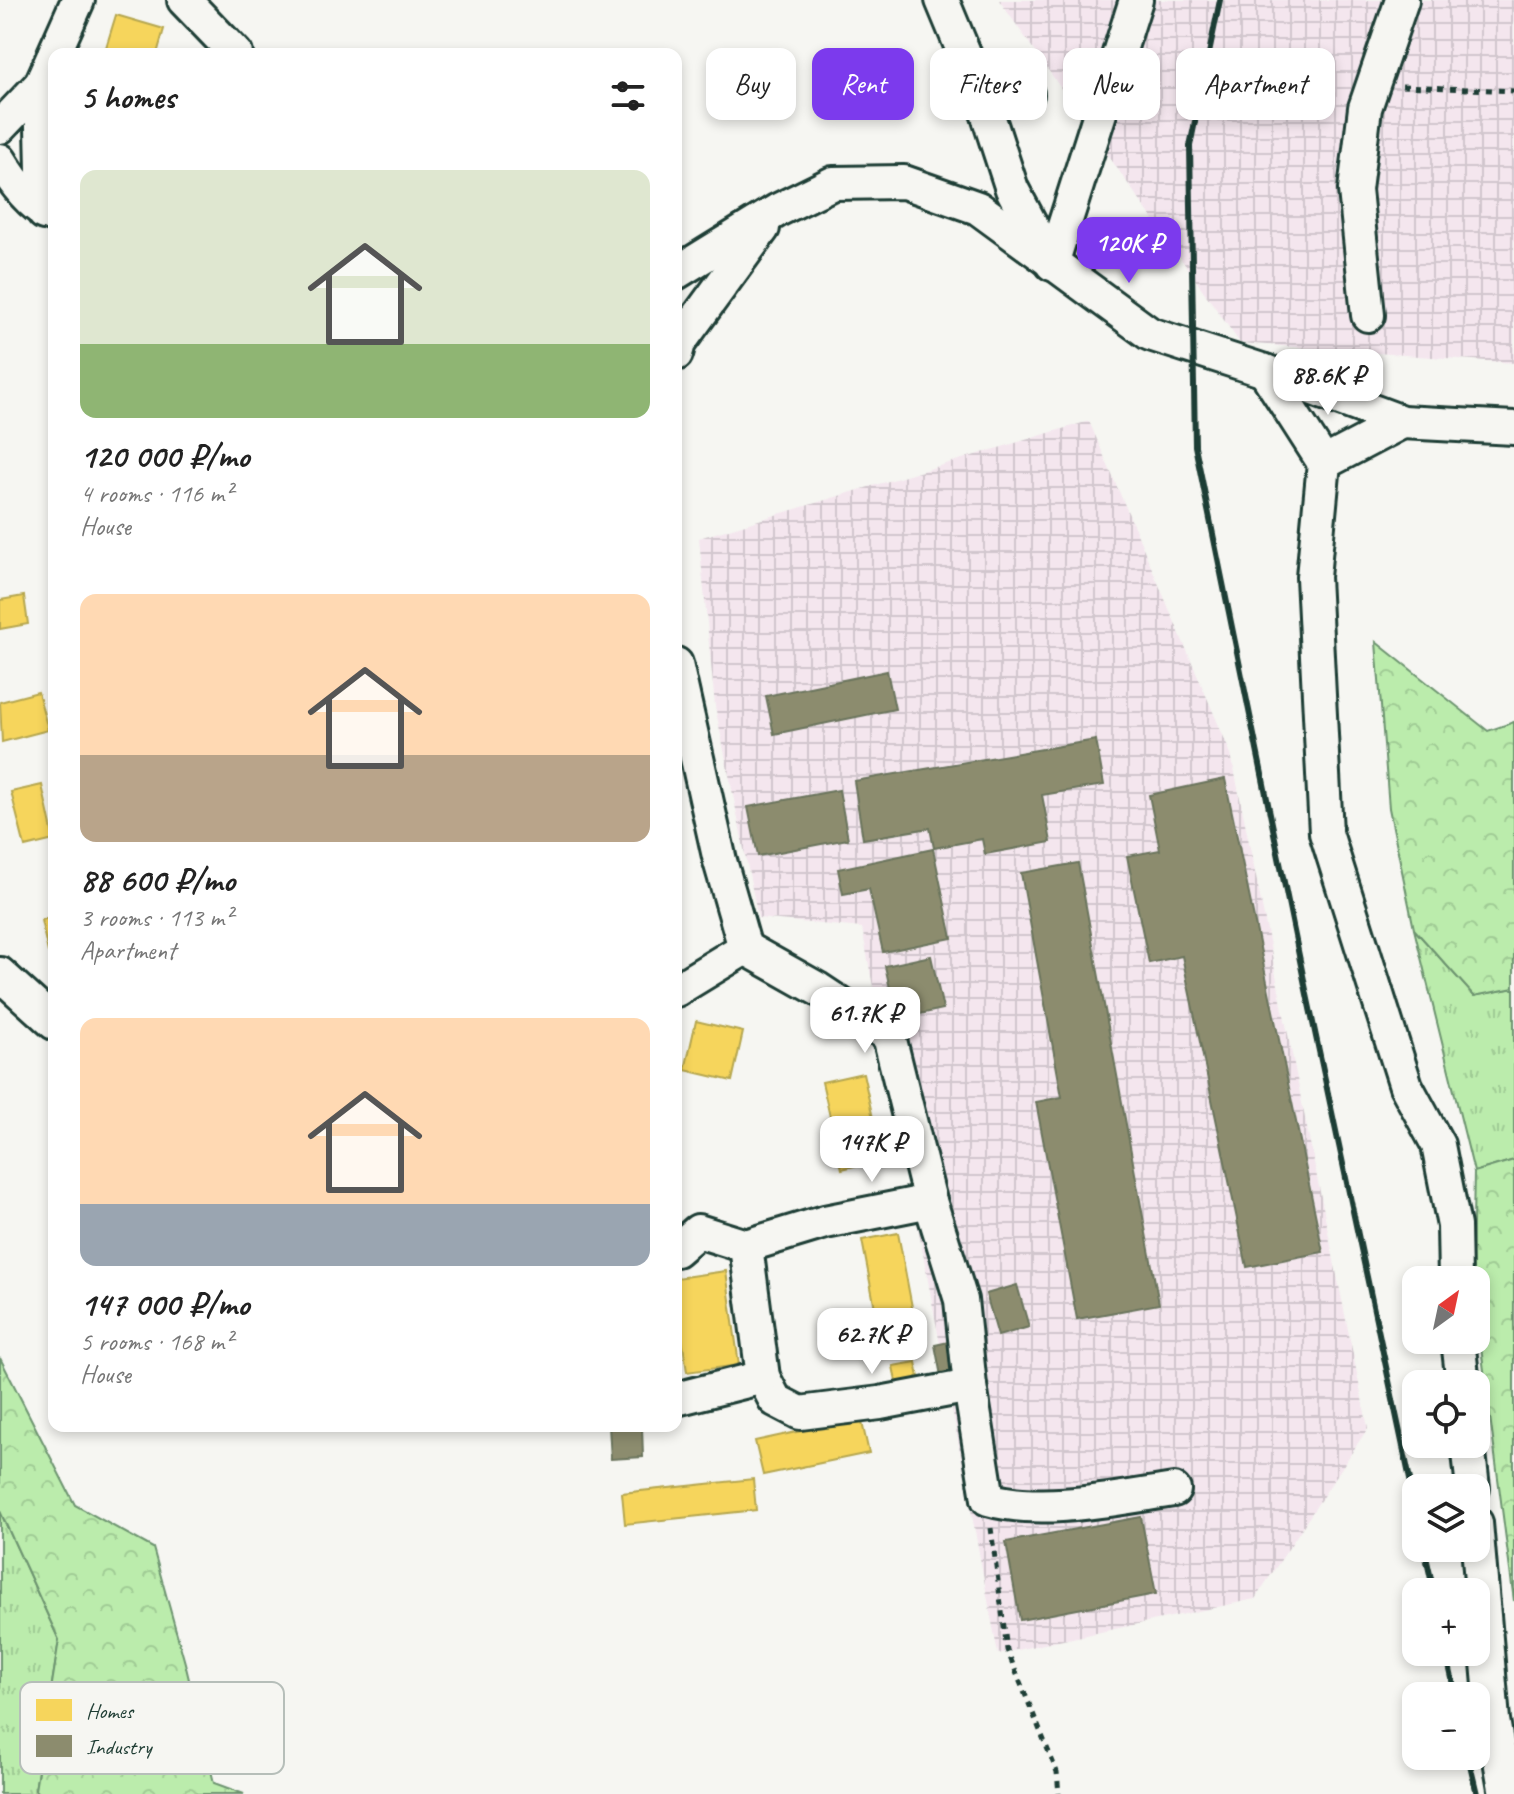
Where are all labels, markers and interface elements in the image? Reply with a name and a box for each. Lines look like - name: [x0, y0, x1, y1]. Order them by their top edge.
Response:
- chip: Buy: [706, 48, 796, 120]
- chip: Rent: [812, 48, 914, 120]
- chip: Filters: [930, 48, 1047, 120]
- chip: New: [1063, 48, 1160, 120]
- chip: Apartment: [1176, 48, 1335, 120]
- icon: filters: [606, 74, 650, 118]
- text: 5 homes: [80, 75, 175, 118]
- pin: 120K ₽: [1064, 217, 1194, 285]
- icon: home: [293, 222, 437, 366]
- text: 120K ₽: [1095, 226, 1163, 259]
- pin: 88.6K ₽: [1254, 349, 1402, 417]
- text: 88.6K ₽: [1291, 358, 1365, 391]
- text: 120 000 ₽/mo: [80, 434, 249, 477]
- text: 4 rooms · 116 m²: [80, 477, 232, 510]
- text: House: [80, 510, 131, 543]
- icon: home: [293, 646, 437, 790]
- text: 88 600 ₽/mo: [80, 858, 235, 901]
- text: 3 rooms · 113 m²: [80, 901, 232, 934]
- text: Apartment: [80, 934, 176, 967]
- pin: 61.7K ₽: [791, 987, 939, 1055]
- text: 61.7K ₽: [828, 996, 902, 1029]
- icon: home: [293, 1070, 437, 1214]
- pin: 147K ₽: [807, 1116, 937, 1184]
- text: 147K ₽: [838, 1125, 906, 1158]
- north arrow: [1402, 1266, 1490, 1354]
- map controls: [1402, 1266, 1490, 1770]
- text: 147 000 ₽/mo: [80, 1282, 249, 1325]
- pin: 62.7K ₽: [798, 1308, 946, 1376]
- text: 62.7K ₽: [835, 1317, 909, 1350]
- text: 5 rooms · 168 m²: [80, 1325, 232, 1358]
- text: House: [80, 1358, 131, 1391]
- button: locate: [1402, 1370, 1490, 1458]
- button: layers: [1402, 1474, 1490, 1562]
- button: +: [1402, 1578, 1490, 1666]
- legend: [20, 1682, 284, 1774]
- button: −: [1402, 1682, 1490, 1770]
- text: Homes: [86, 1697, 135, 1725]
- text: Industry: [86, 1733, 154, 1761]

